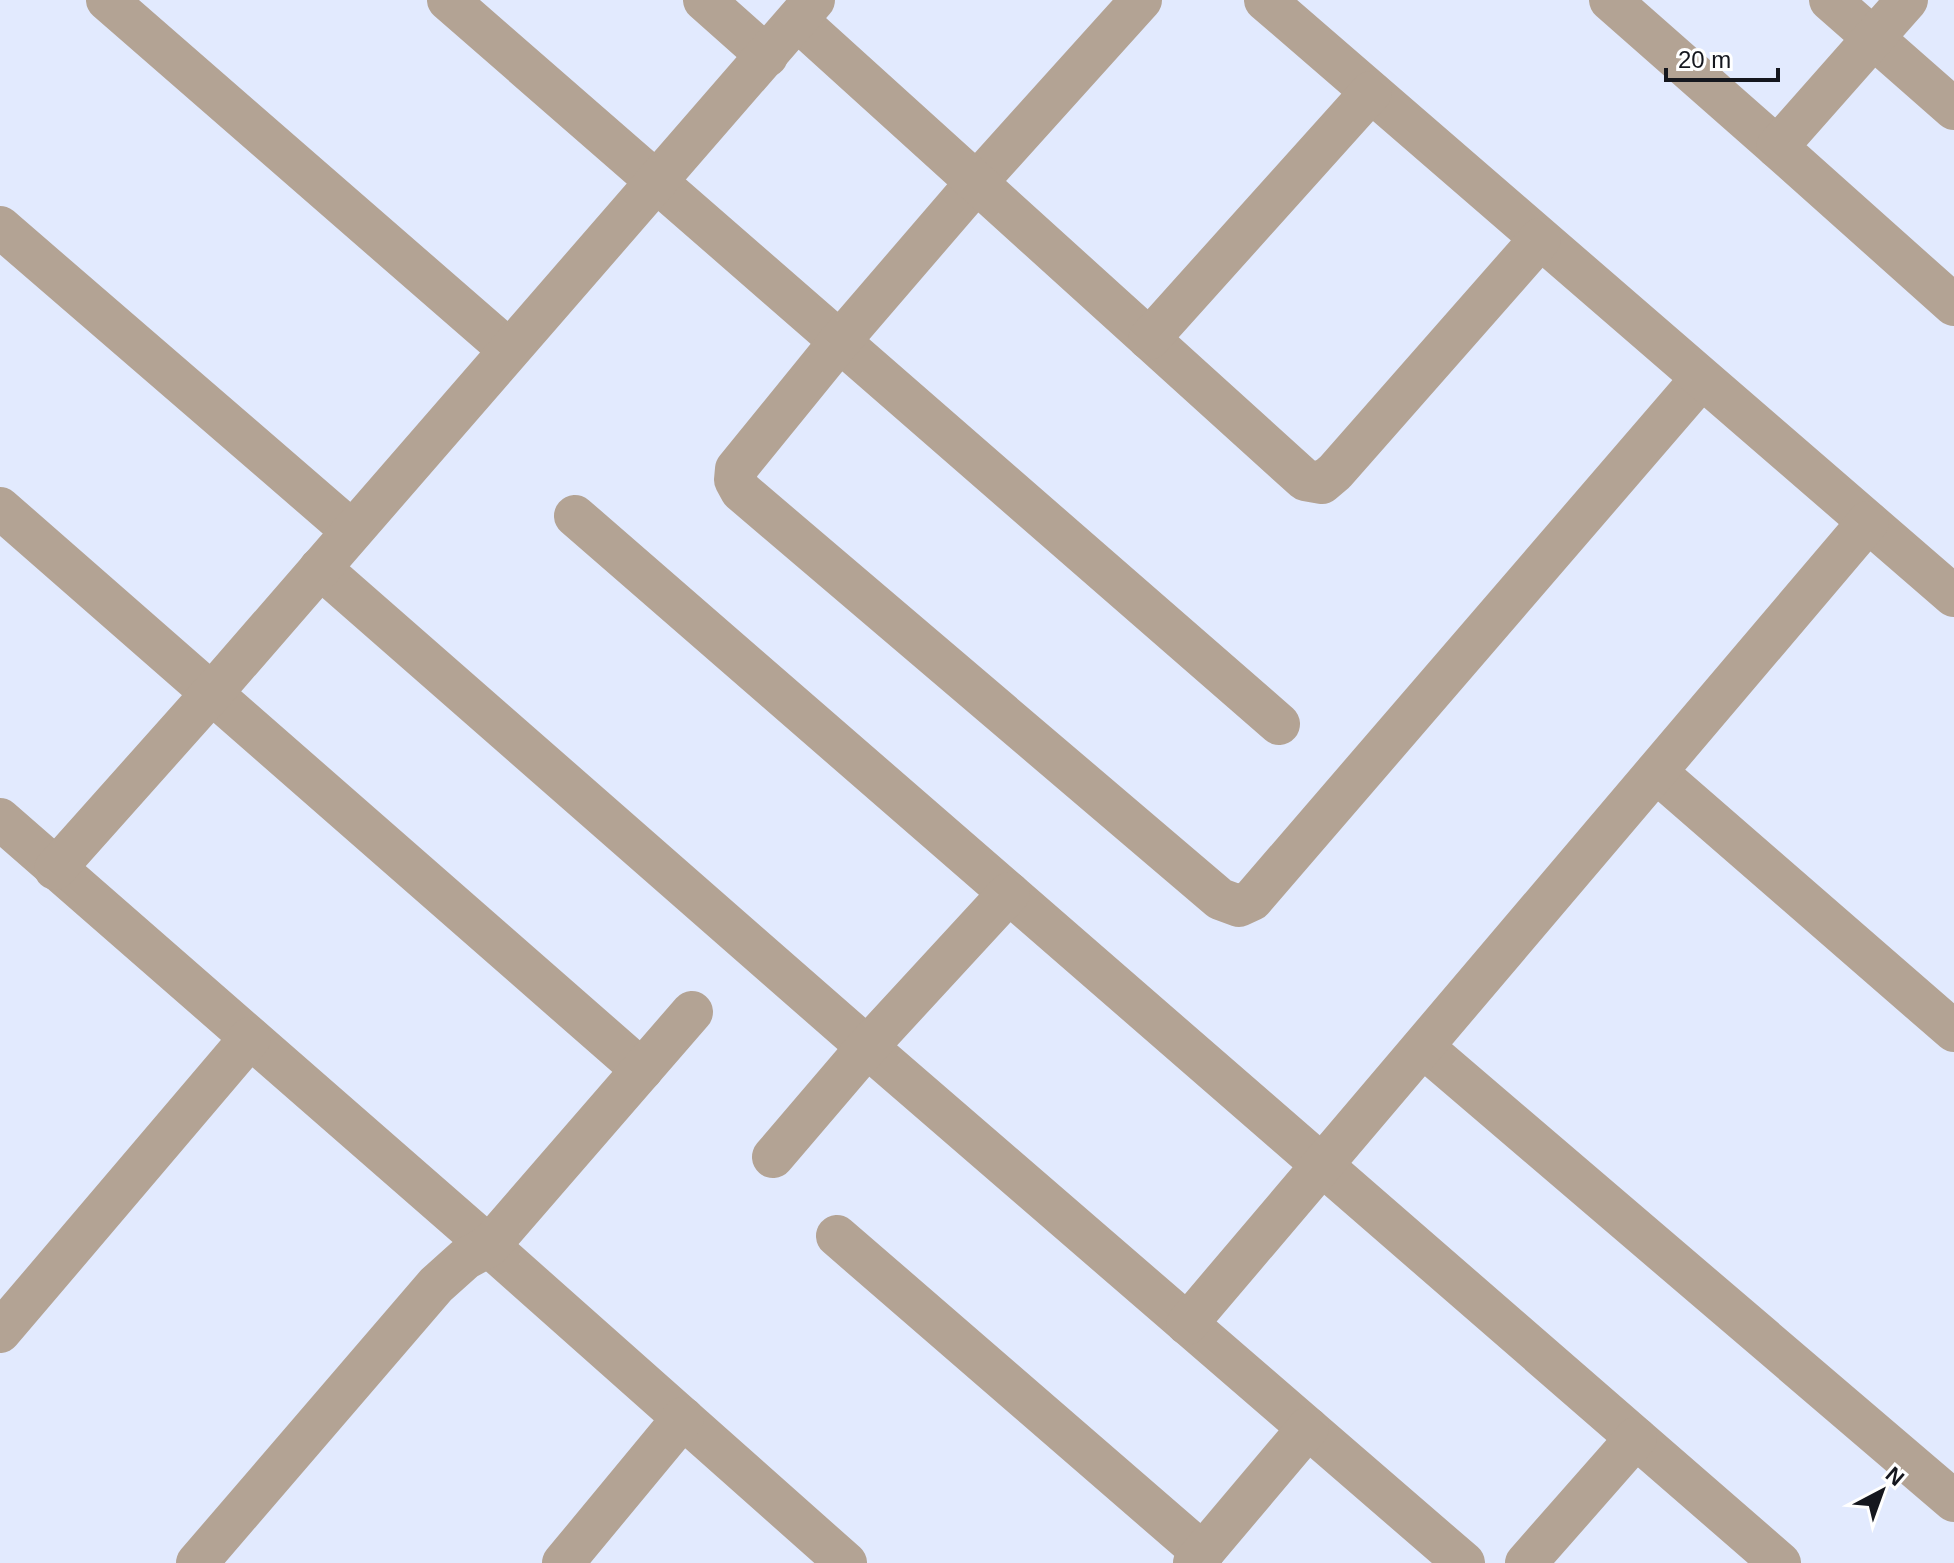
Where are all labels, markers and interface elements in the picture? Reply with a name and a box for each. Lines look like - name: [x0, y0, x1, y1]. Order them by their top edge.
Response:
- scale bar: [1666, 32, 1778, 82]
- text: 20 m: [1678, 46, 1731, 73]
- north arrow: [1842, 1451, 1922, 1531]
- text: N: [1881, 1462, 1909, 1491]

